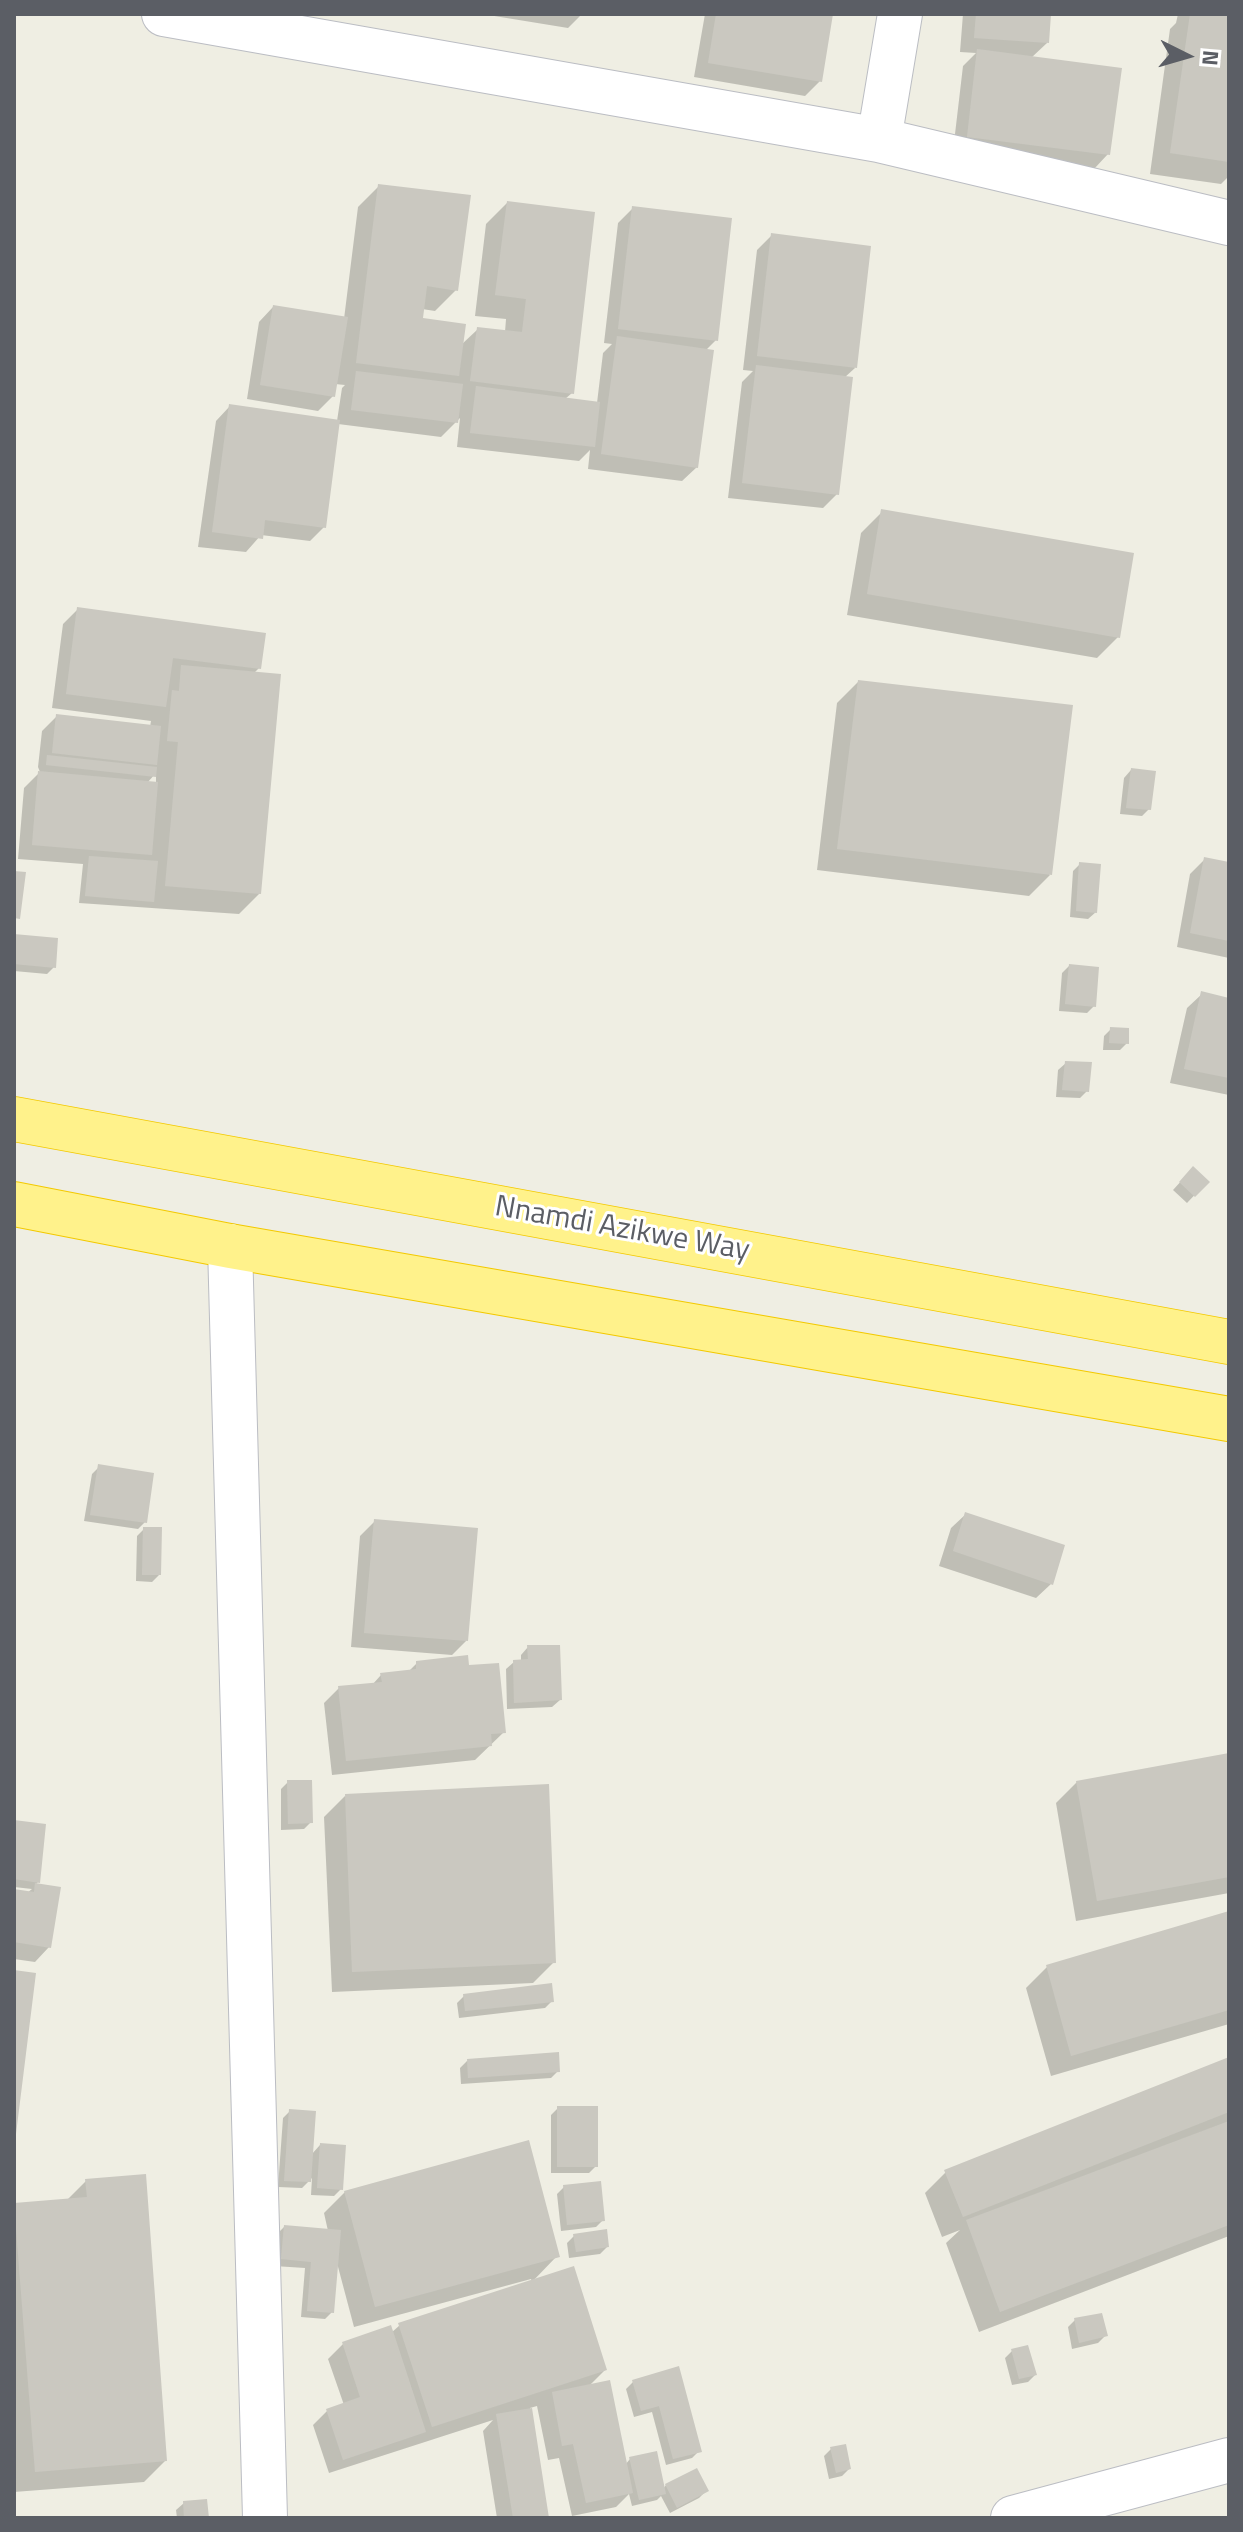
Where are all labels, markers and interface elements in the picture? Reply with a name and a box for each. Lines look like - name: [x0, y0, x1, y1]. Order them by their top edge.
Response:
- north arrow: [1147, 16, 1227, 96]
- text: N: [1193, 49, 1229, 67]
- street label: Nnamdi Azikwe Way: [492, 1190, 752, 1270]

